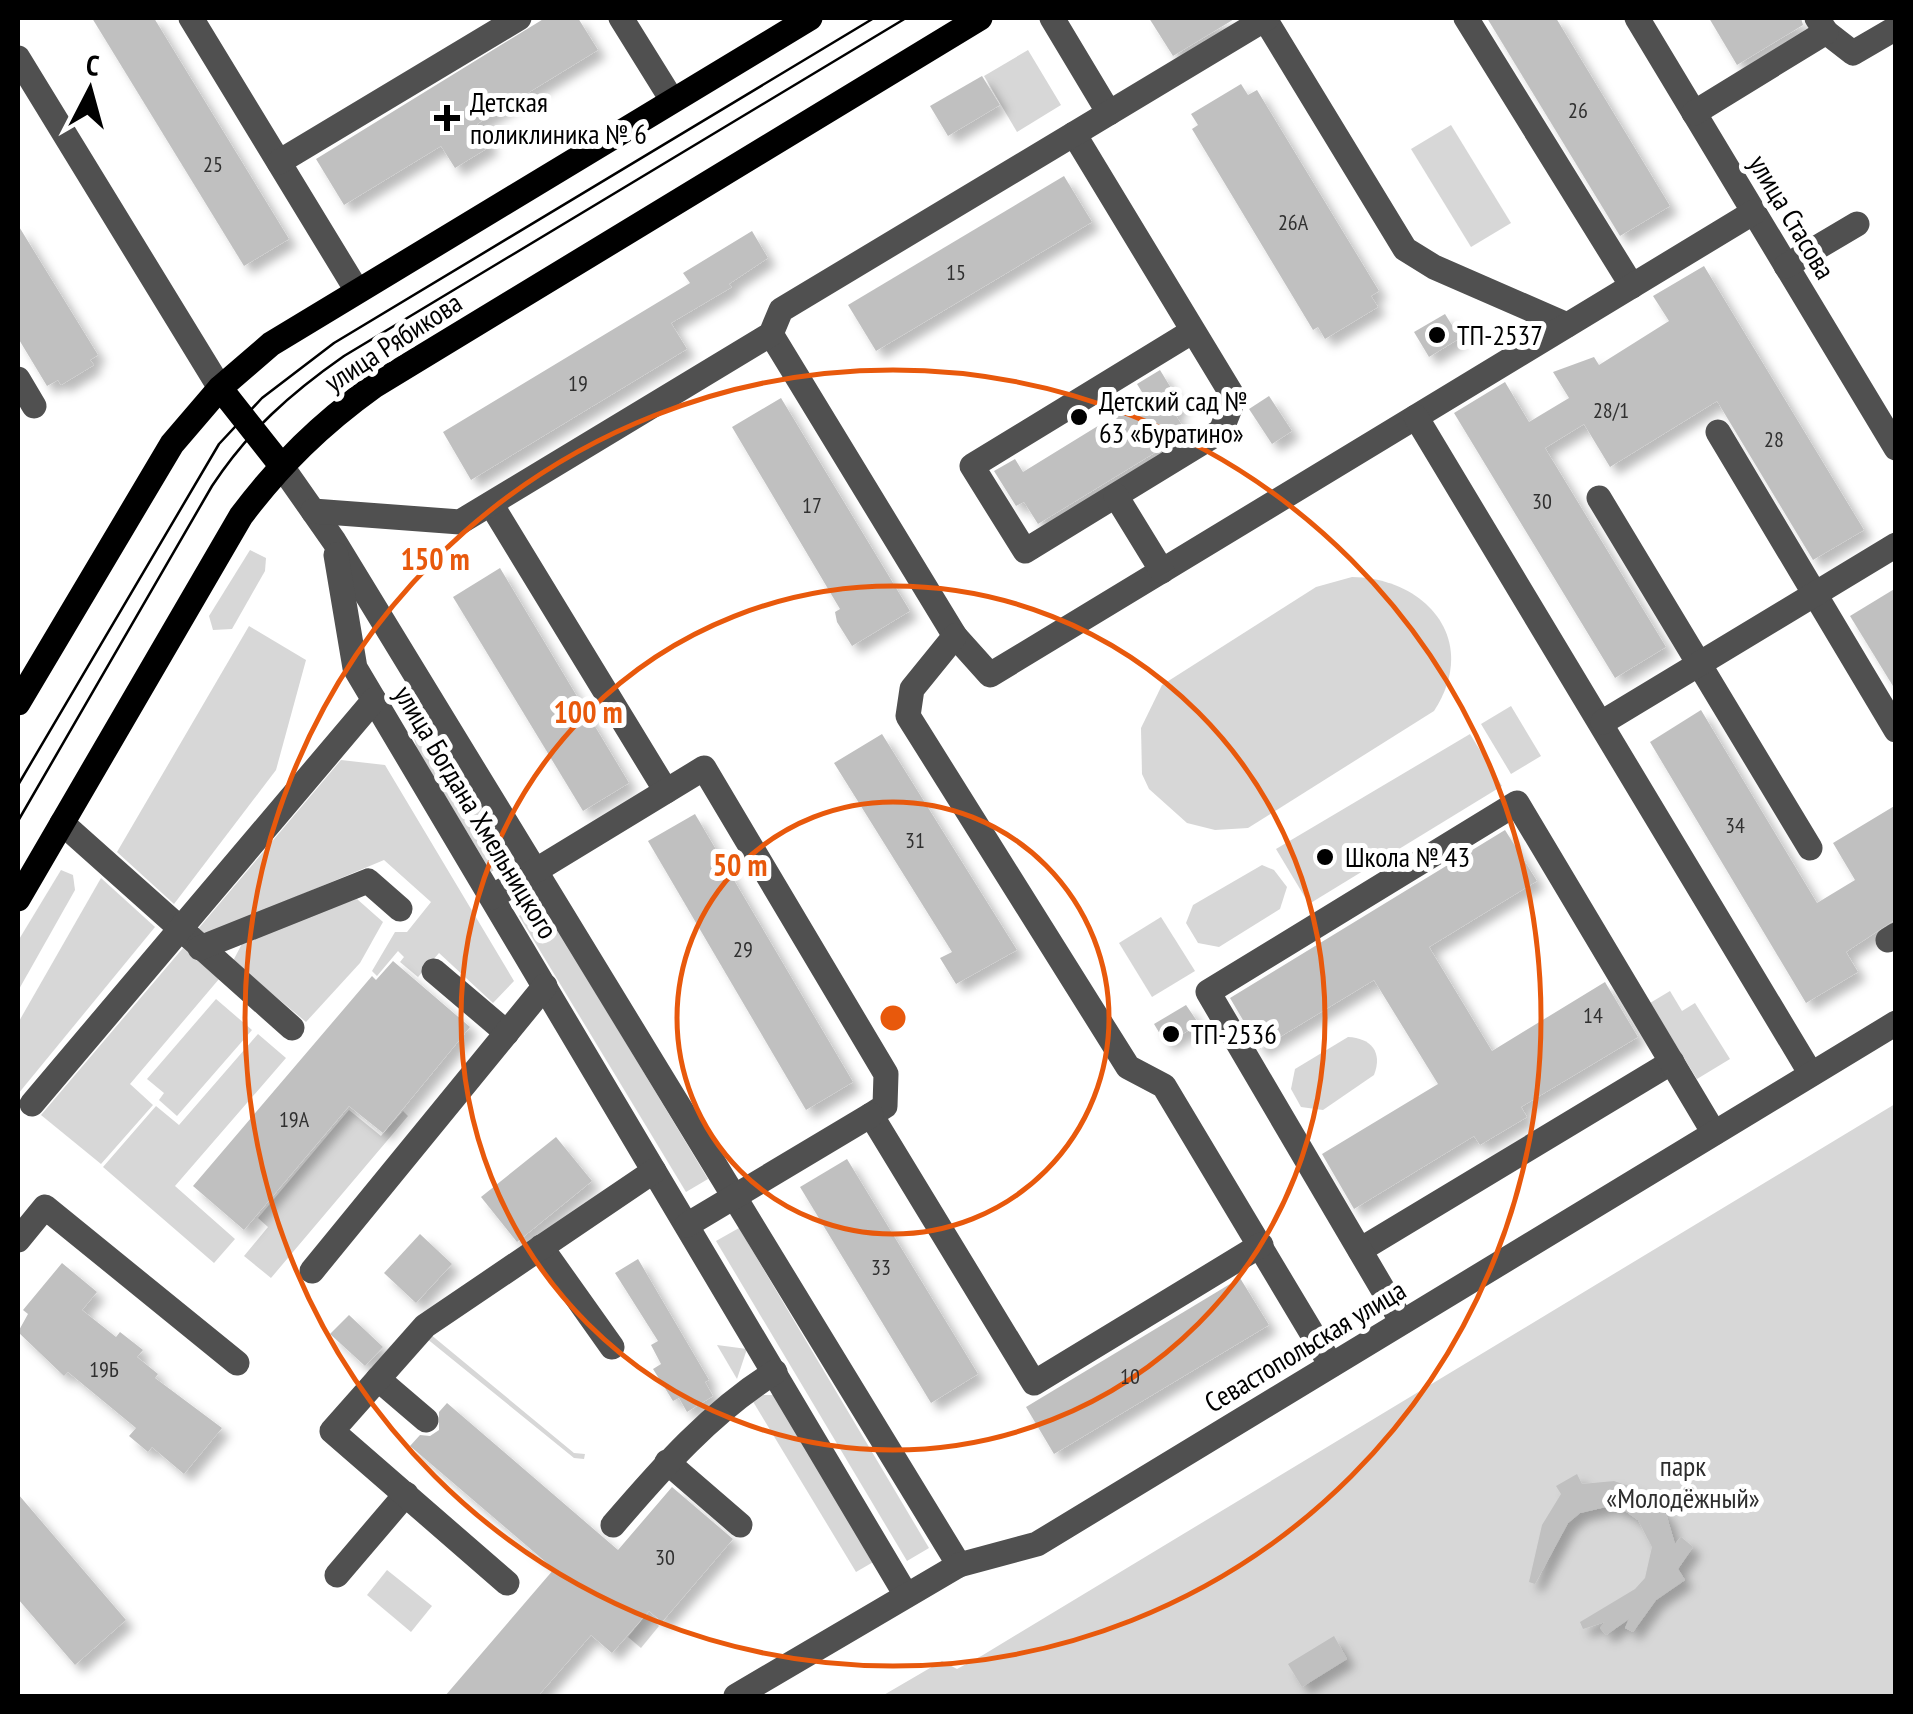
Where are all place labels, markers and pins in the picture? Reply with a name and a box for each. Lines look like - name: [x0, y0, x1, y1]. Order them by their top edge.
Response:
- place label: Детская поликлиника № 6: [470, 83, 647, 152]
- marker: Детская поликлиника № 6: [434, 105, 460, 131]
- place label: ТП-2537: [1457, 316, 1543, 353]
- marker: ТП-2537: [1426, 324, 1448, 346]
- place label: Детский сад № 63 «Буратино»: [1099, 382, 1248, 451]
- marker: Детский сад № 63 «Буратино»: [1068, 406, 1090, 428]
- place label: Школа № 43: [1345, 838, 1470, 875]
- marker: Школа № 43: [1314, 846, 1336, 868]
- centre of rings: [875, 1000, 911, 1036]
- place label: ТП-2536: [1191, 1015, 1277, 1052]
- marker: ТП-2536: [1160, 1023, 1182, 1045]

